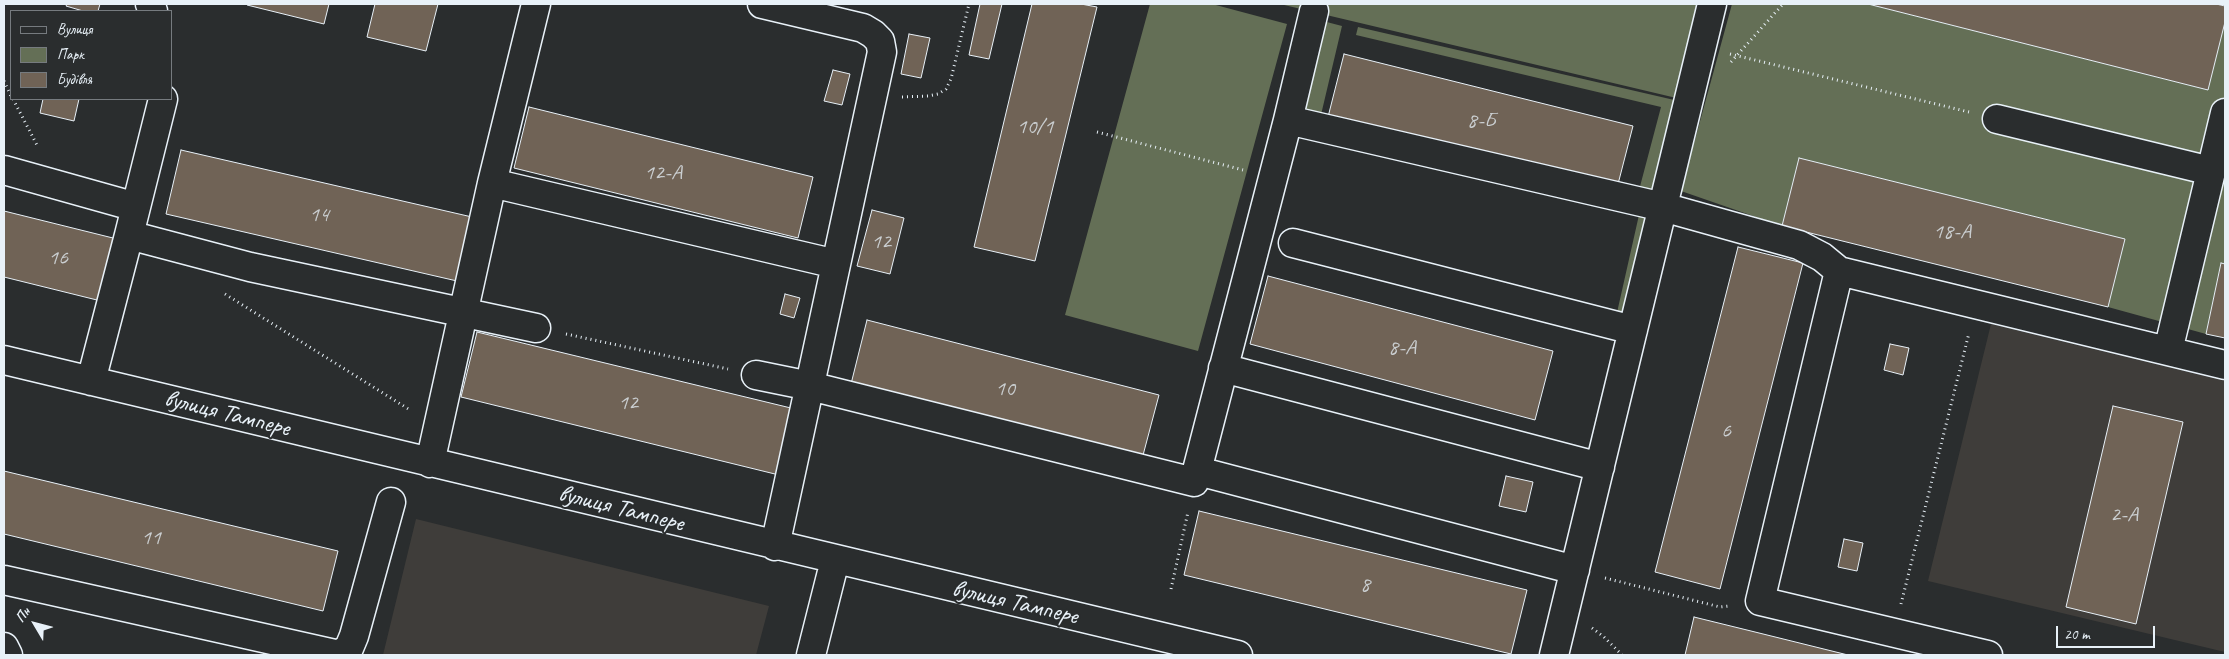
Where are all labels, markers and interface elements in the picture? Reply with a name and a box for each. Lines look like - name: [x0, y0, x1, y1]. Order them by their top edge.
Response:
- legend: [10, 10, 172, 100]
- text: Вулиця: [57, 20, 93, 39]
- text: Парк: [57, 45, 84, 64]
- text: Будівля: [57, 70, 92, 89]
- house number: 8-Б: [1467, 108, 1495, 134]
- house number: 10/1: [1017, 114, 1053, 140]
- house number: 12-А: [644, 160, 682, 186]
- house number: 14: [309, 202, 329, 228]
- house number: 18-А: [1933, 219, 1971, 245]
- house number: 12: [871, 229, 891, 255]
- house number: 16: [48, 245, 68, 271]
- house number: 8-А: [1388, 335, 1416, 361]
- house number: 10: [995, 376, 1015, 402]
- street label: вулиця Тампере: [161, 384, 293, 444]
- house number: 12: [618, 390, 638, 416]
- house number: 6: [1721, 418, 1731, 444]
- street label: вулиця Тампере: [555, 479, 687, 539]
- house number: 2-А: [2110, 502, 2138, 528]
- house number: 11: [141, 525, 161, 551]
- house number: 8: [1360, 572, 1370, 598]
- street label: вулиця Тампере: [949, 574, 1081, 632]
- north arrow: [10, 599, 60, 649]
- text: Пн: [11, 604, 34, 626]
- scale bar: [2059, 616, 2158, 648]
- text: 20 m: [2064, 625, 2090, 644]

